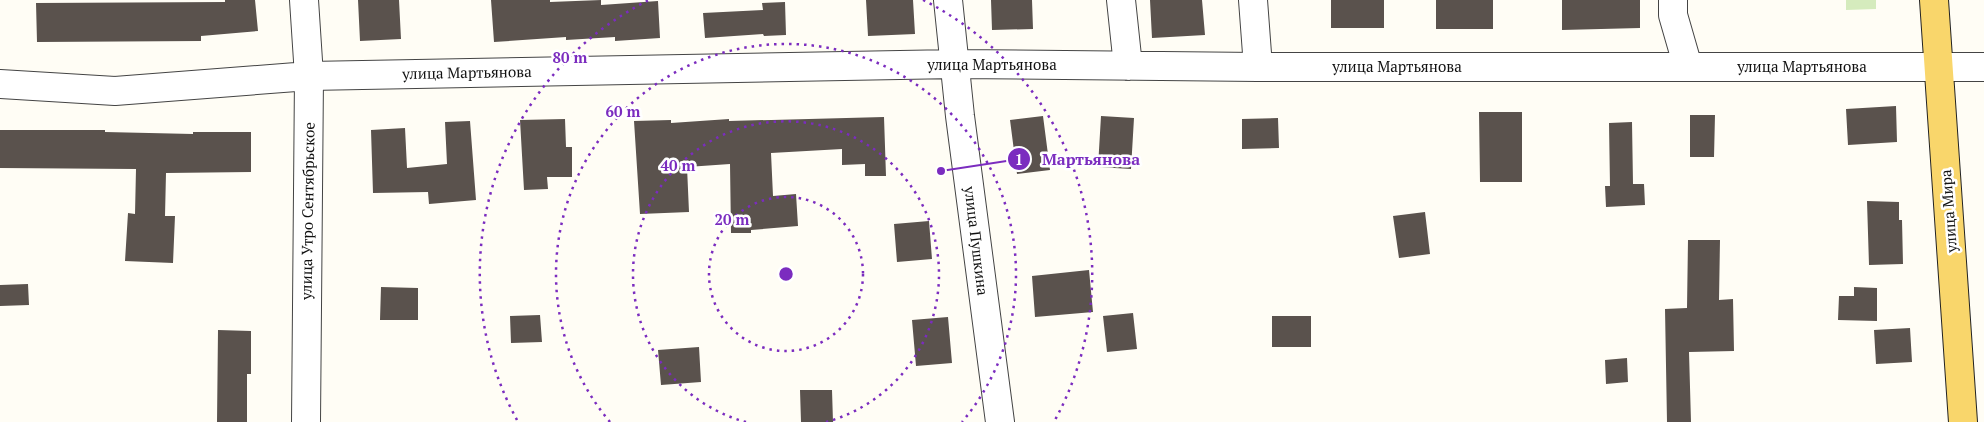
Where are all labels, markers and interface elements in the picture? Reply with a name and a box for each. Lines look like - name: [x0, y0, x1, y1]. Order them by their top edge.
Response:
- text: 80 m: [553, 47, 588, 67]
- street label: улица Мартьянова: [926, 54, 1057, 74]
- street label: улица Мартьянова: [1331, 56, 1462, 76]
- street label: улица Мартьянова: [1736, 56, 1867, 76]
- street label: улица Мартьянова: [401, 61, 532, 83]
- text: 60 m: [606, 101, 641, 121]
- street label: улица Утро Сентябрьское: [295, 122, 319, 301]
- callout: Мартьянова: [1007, 144, 1150, 175]
- text: Мартьянова: [1042, 148, 1140, 170]
- text: 1: [1015, 149, 1023, 169]
- text: 40 m: [661, 155, 696, 175]
- street label: улица Мира: [1935, 168, 1961, 254]
- street label: улица Пушкина: [960, 184, 994, 297]
- text: 20 m: [715, 209, 750, 229]
- centre of rings: [777, 265, 795, 283]

